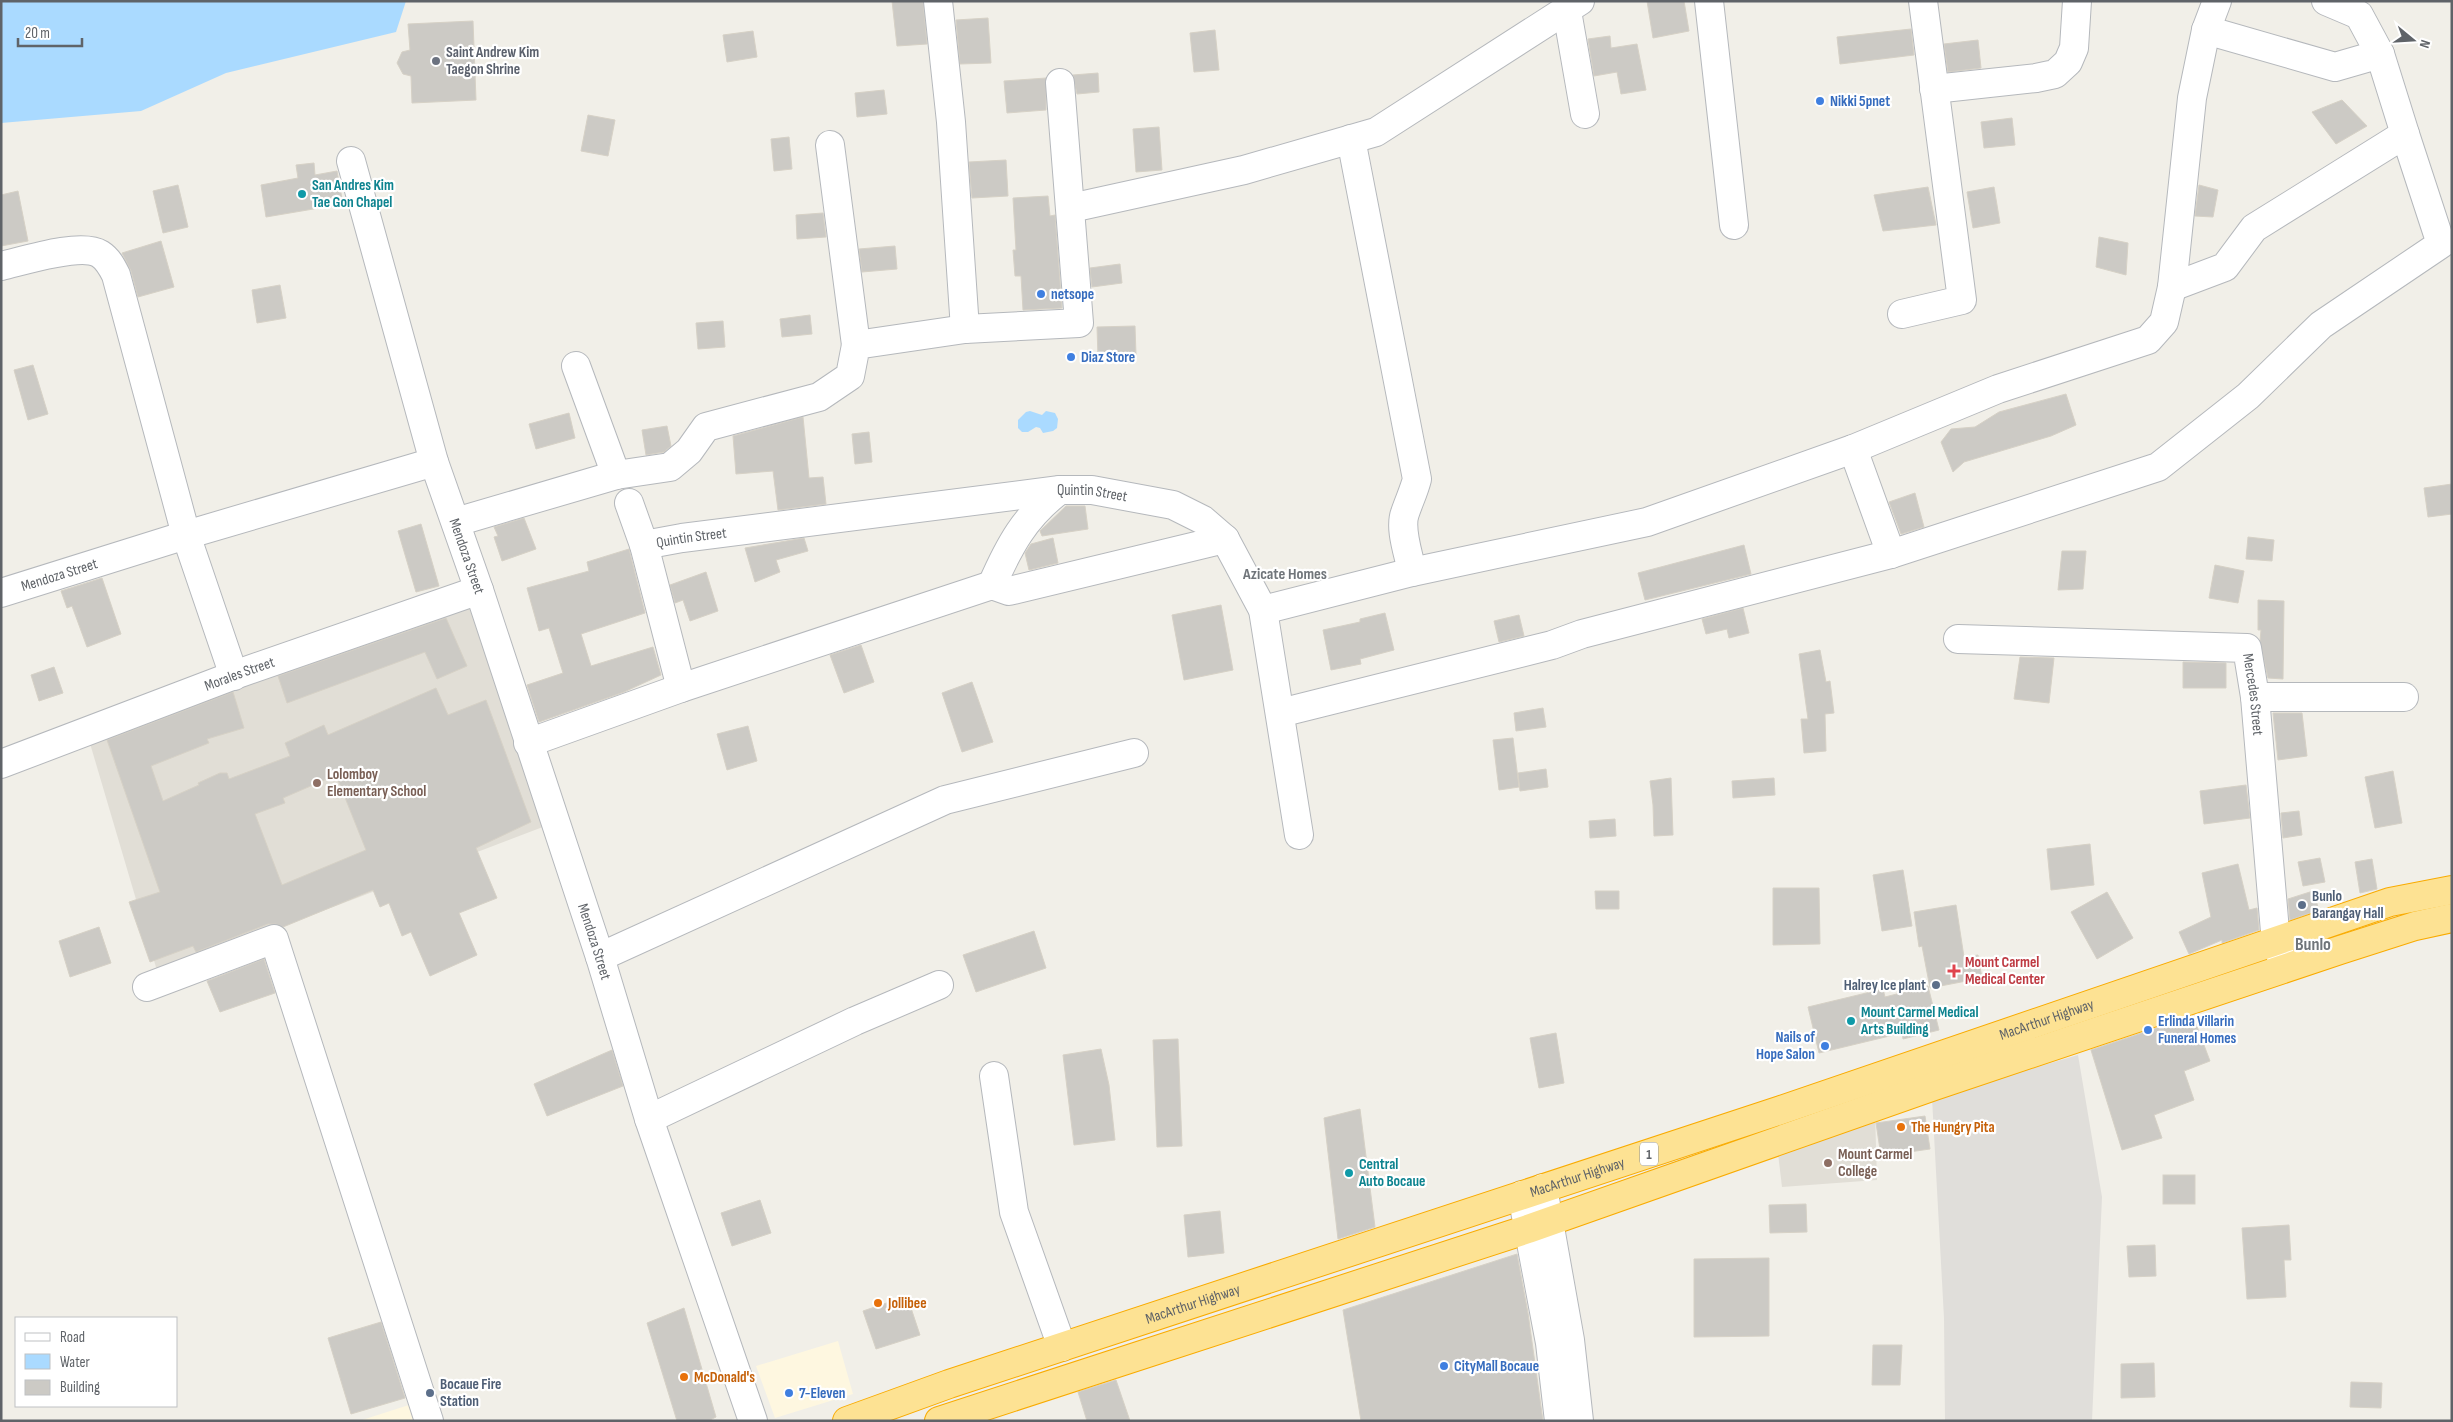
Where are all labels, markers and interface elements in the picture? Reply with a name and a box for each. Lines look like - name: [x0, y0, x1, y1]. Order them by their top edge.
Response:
- scale bar: [18, 15, 81, 47]
- north arrow: [2388, 15, 2438, 65]
- text: 20 m: [25, 24, 50, 43]
- text: N: [2416, 38, 2434, 50]
- place label: Saint Andrew Kim Taegon Shrine: [446, 43, 539, 79]
- marker: Saint Andrew Kim Taegon Shrine: [430, 55, 442, 67]
- place label: Nikki 5pnet: [1830, 92, 1890, 111]
- marker: Nikki 5pnet: [1814, 95, 1826, 107]
- place label: San Andres Kim Tae Gon Chapel: [312, 176, 394, 212]
- marker: San Andres Kim Tae Gon Chapel: [296, 188, 308, 200]
- place label: netsope: [1051, 285, 1094, 304]
- marker: netsope: [1035, 288, 1047, 300]
- place label: Diaz Store: [1081, 348, 1135, 367]
- marker: Diaz Store: [1065, 351, 1077, 363]
- street label: Quintin Street: [1057, 481, 1129, 506]
- street label: Mendoza Street: [445, 516, 489, 597]
- street label: Quintin Street: [655, 523, 728, 553]
- street label: Mendoza Street: [19, 554, 100, 596]
- district label: Azicate Homes: [1242, 565, 1327, 584]
- street label: Mercedes Street: [2238, 652, 2267, 737]
- street label: Morales Street: [202, 653, 278, 696]
- place label: Lolomboy Elementary School: [327, 765, 426, 801]
- marker: Lolomboy Elementary School: [311, 777, 323, 789]
- place label: Bunlo Barangay Hall: [2312, 887, 2384, 923]
- marker: Bunlo Barangay Hall: [2296, 899, 2308, 911]
- street label: Mendoza Street: [573, 901, 615, 982]
- district label: Bunlo: [2295, 934, 2331, 955]
- place label: Mount Carmel Medical Center: [1965, 953, 2045, 989]
- marker: Mount Carmel Medical Center: [1947, 964, 1961, 978]
- place label: Halrey Ice plant: [1844, 976, 1926, 995]
- marker: Halrey Ice plant: [1930, 979, 1942, 991]
- street label: MacArthur Highway: [1997, 995, 2096, 1045]
- place label: Mount Carmel Medical Arts Building: [1860, 1003, 1979, 1039]
- place label: Erlinda Villarin Funeral Homes: [2158, 1012, 2237, 1048]
- marker: Mount Carmel Medical Arts Building: [1845, 1015, 1857, 1027]
- marker: Erlinda Villarin Funeral Homes: [2142, 1024, 2154, 1036]
- place label: Nails of Hope Salon: [1756, 1028, 1815, 1064]
- marker: Nails of Hope Salon: [1819, 1040, 1831, 1052]
- place label: The Hungry Pita: [1911, 1118, 1995, 1137]
- marker: The Hungry Pita: [1895, 1121, 1907, 1133]
- road number: 1: [1640, 1142, 1658, 1166]
- place label: Mount Carmel College: [1838, 1145, 1912, 1181]
- street label: MacArthur Highway: [1528, 1153, 1627, 1202]
- place label: Central Auto Bocaue: [1358, 1155, 1425, 1191]
- marker: Mount Carmel College: [1822, 1157, 1834, 1169]
- marker: Central Auto Bocaue: [1343, 1167, 1355, 1179]
- street label: MacArthur Highway: [1143, 1280, 1243, 1329]
- place label: Jollibee: [887, 1294, 927, 1313]
- marker: Jollibee: [872, 1297, 884, 1309]
- legend: [15, 1317, 178, 1407]
- text: Road: [60, 1328, 85, 1347]
- text: Water: [60, 1353, 91, 1372]
- place label: CityMall Bocaue: [1454, 1357, 1539, 1376]
- marker: CityMall Bocaue: [1438, 1360, 1450, 1372]
- place label: McDonald's: [694, 1368, 755, 1387]
- marker: McDonald's: [678, 1371, 690, 1383]
- place label: Bocaue Fire Station: [440, 1375, 502, 1411]
- text: Building: [60, 1378, 100, 1397]
- place label: 7-Eleven: [799, 1384, 846, 1403]
- marker: Bocaue Fire Station: [424, 1387, 436, 1399]
- marker: 7-Eleven: [783, 1387, 795, 1399]

